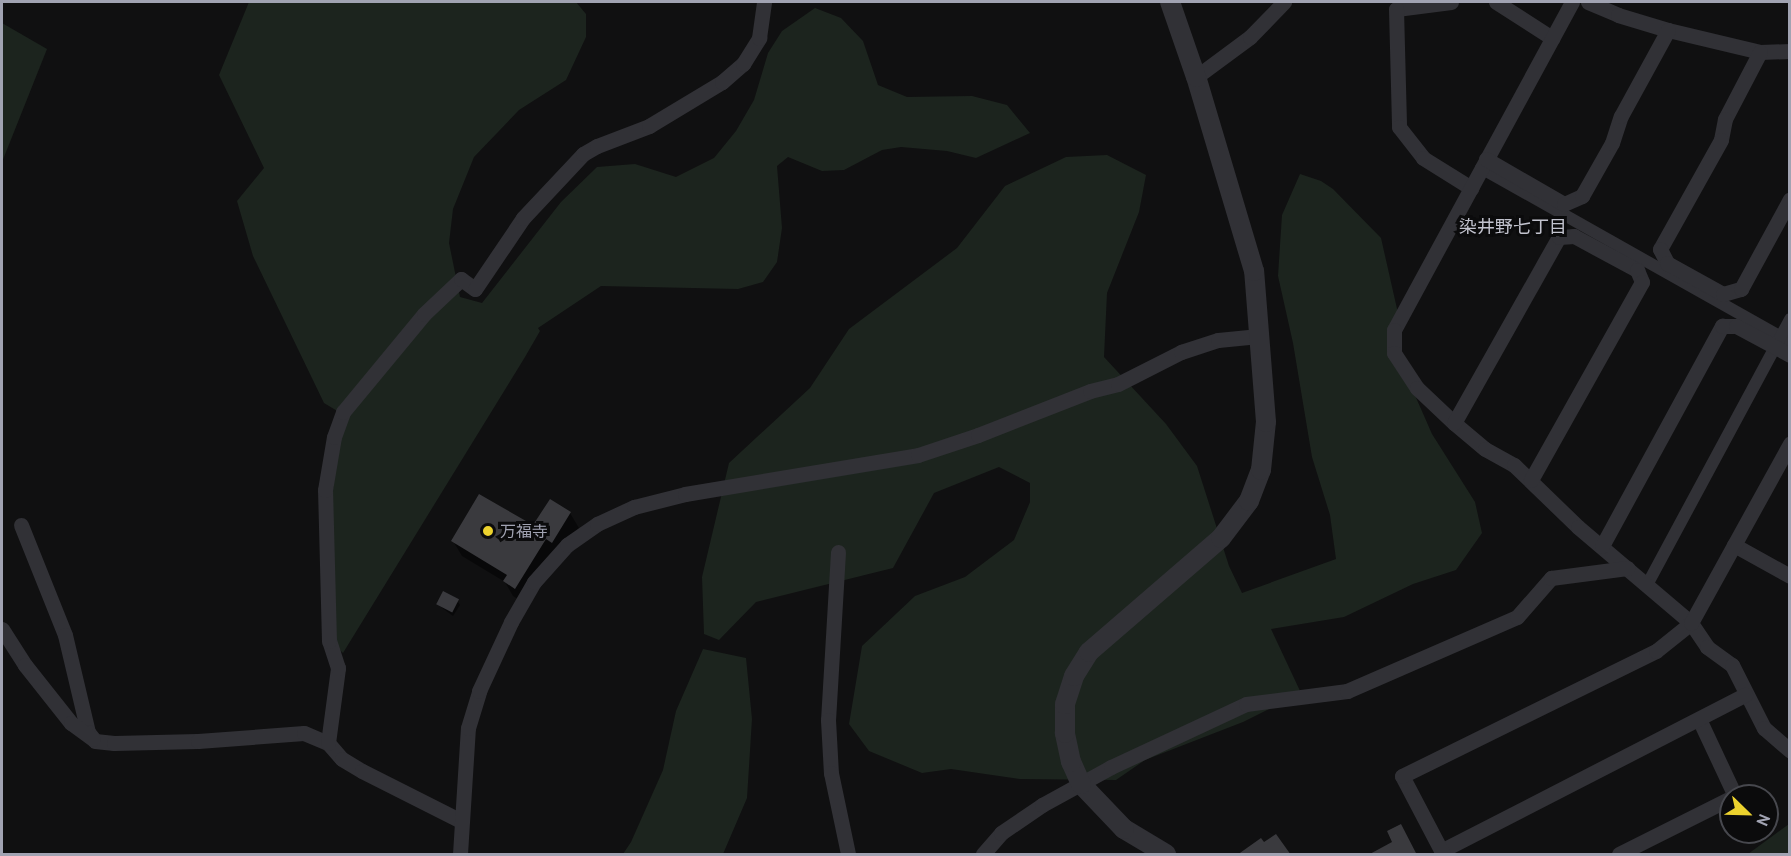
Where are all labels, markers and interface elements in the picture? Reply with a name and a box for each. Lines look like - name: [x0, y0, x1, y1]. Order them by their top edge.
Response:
- district label: 染井野七丁目: [1459, 216, 1567, 238]
- place label: 万福寺: [500, 521, 548, 541]
- marker: 万福寺: [481, 524, 495, 538]
- north arrow: [1719, 784, 1779, 844]
- text: N: [1752, 811, 1775, 829]

